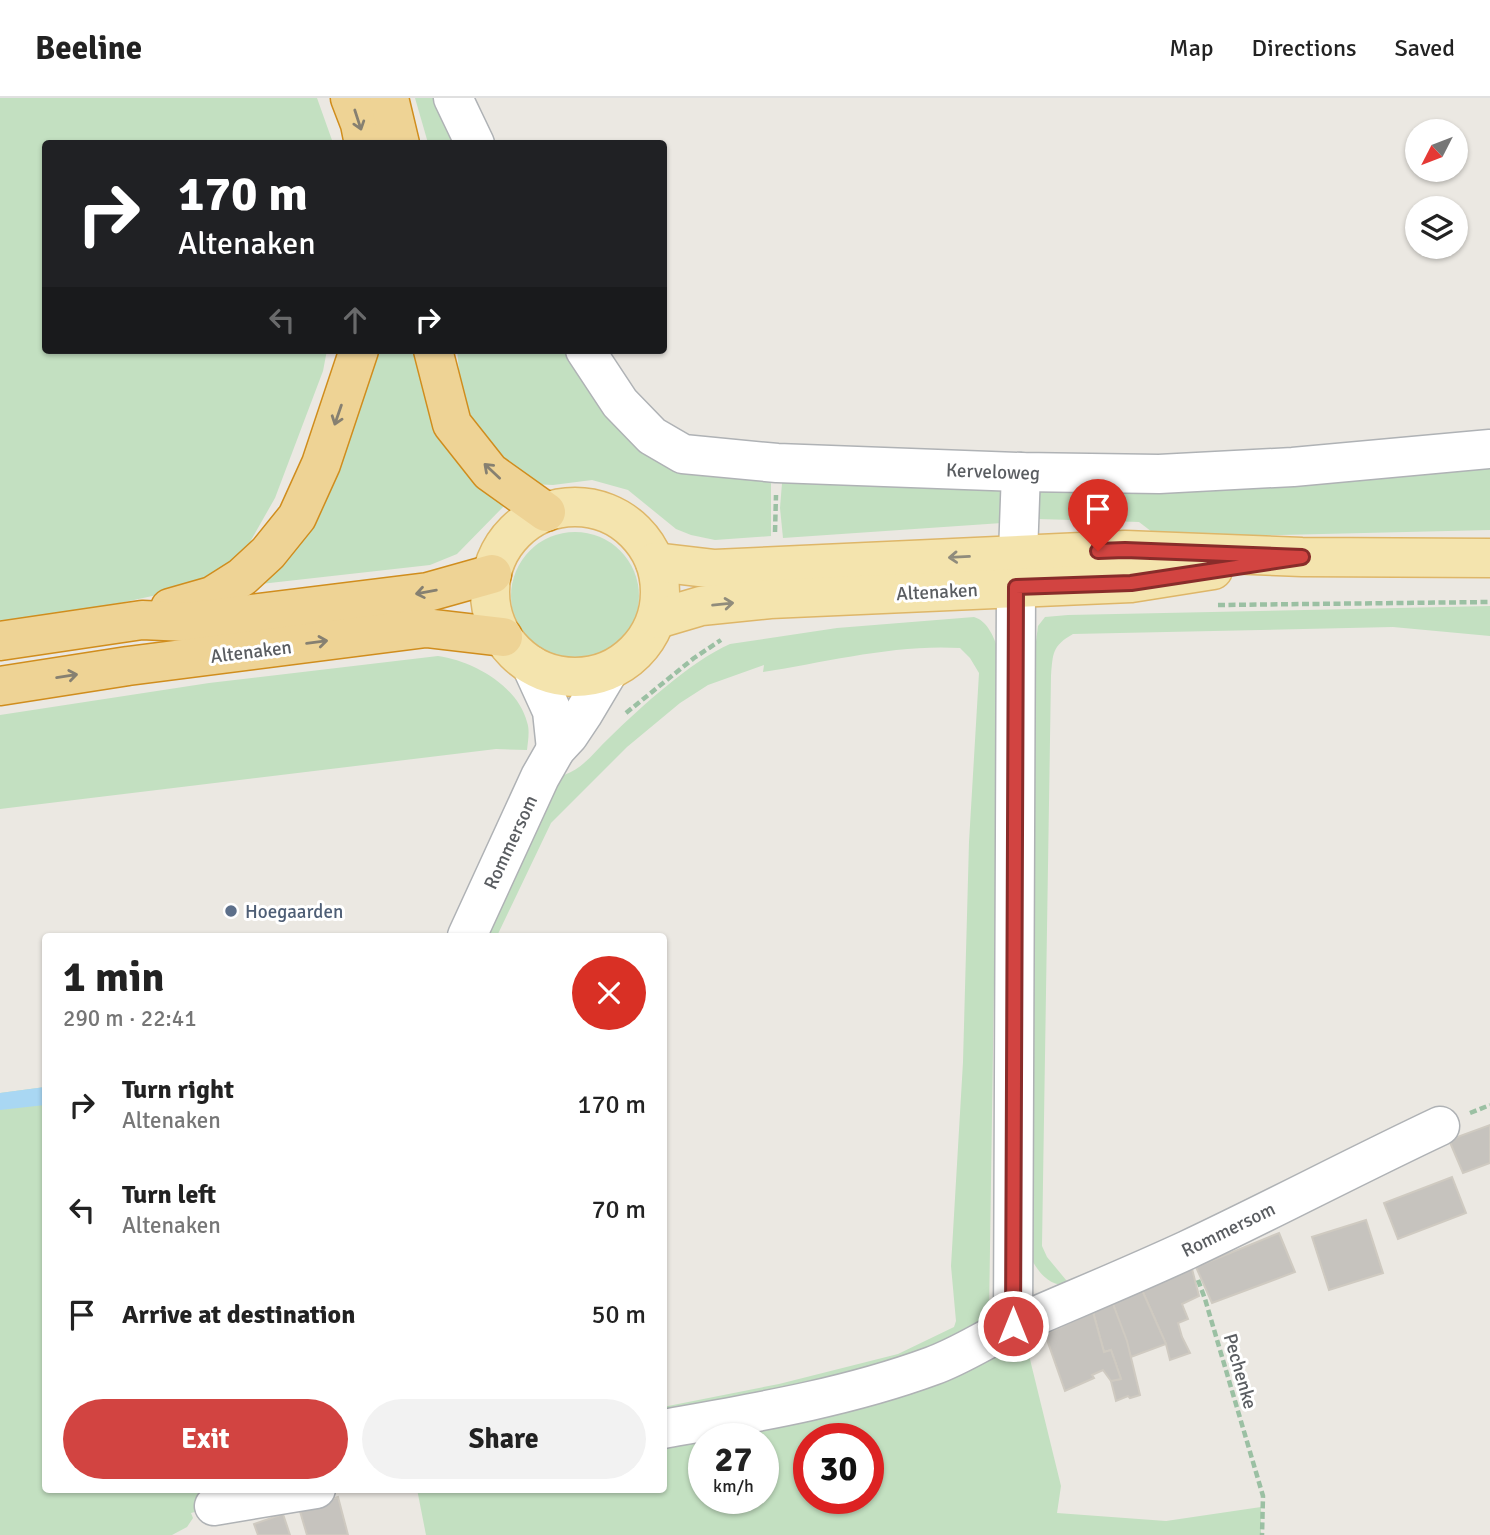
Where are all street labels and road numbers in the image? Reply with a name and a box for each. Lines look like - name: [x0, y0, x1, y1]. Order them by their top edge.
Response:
- street label: Kerveloweg: [946, 458, 1040, 486]
- street label: Altenaken: [896, 578, 978, 606]
- street label: Altenaken: [209, 635, 293, 669]
- street label: Rommersom: [479, 792, 543, 893]
- street label: Rommersom: [1178, 1197, 1279, 1263]
- street label: Pechenke: [1218, 1331, 1262, 1412]

